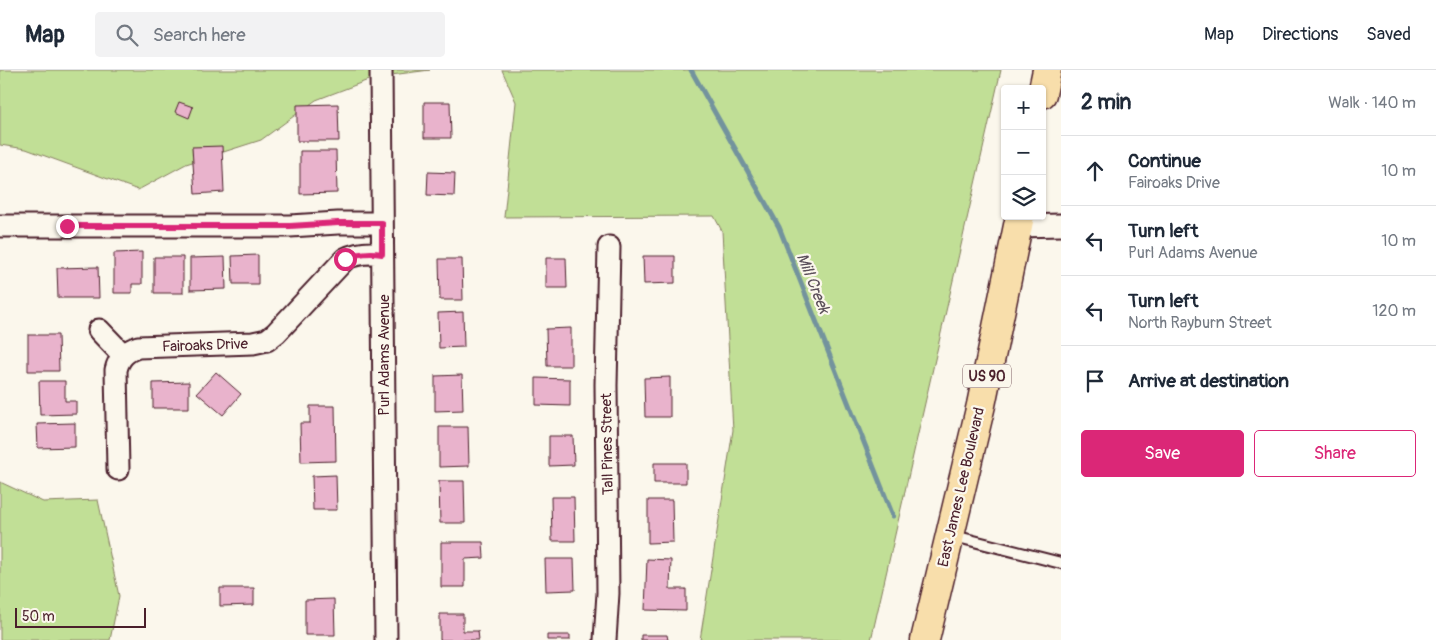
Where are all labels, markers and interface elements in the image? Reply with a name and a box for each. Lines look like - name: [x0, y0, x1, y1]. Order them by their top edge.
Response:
- search box: [95, 12, 445, 57]
- text: Map: [25, 20, 65, 49]
- icon: search: [113, 21, 141, 49]
- text: Search here: [153, 23, 246, 47]
- text: Map: [1204, 23, 1234, 46]
- text: Directions: [1262, 23, 1338, 46]
- text: Saved: [1366, 23, 1411, 46]
- map controls: [1001, 85, 1046, 220]
- button: +: [1001, 85, 1046, 130]
- text: 2 min: [1081, 89, 1131, 116]
- text: Walk · 140 m: [1328, 93, 1416, 113]
- button: −: [1001, 130, 1046, 175]
- text: Continue: [1128, 149, 1201, 173]
- icon: ahead: [1081, 157, 1109, 185]
- text: 10 m: [1381, 161, 1416, 181]
- text: Fairoaks Drive: [1128, 173, 1220, 193]
- button: layers: [1001, 175, 1046, 220]
- route end: [56, 215, 79, 238]
- text: Turn left: [1128, 219, 1198, 243]
- icon: left: [1081, 227, 1109, 255]
- text: 10 m: [1381, 231, 1416, 251]
- text: Purl Adams Avenue: [1128, 243, 1257, 263]
- route start: [334, 248, 357, 271]
- water label: Mill Creek: [792, 250, 835, 318]
- text: Turn left: [1128, 289, 1198, 313]
- street label: Purl Adams Avenue: [375, 294, 394, 416]
- icon: left: [1081, 297, 1109, 325]
- text: 120 m: [1372, 301, 1416, 321]
- text: North Rayburn Street: [1128, 313, 1272, 333]
- street label: Fairoaks Drive: [162, 334, 249, 356]
- road number: US 90: [963, 364, 1011, 388]
- icon: arrive: [1081, 367, 1109, 395]
- text: Arrive at destination: [1128, 369, 1289, 393]
- street label: Tall Pines Street: [597, 392, 618, 495]
- street label: East James Lee Boulevard: [934, 405, 989, 569]
- button: Save: [1081, 430, 1244, 477]
- button: Share: [1254, 430, 1416, 477]
- scale bar: [15, 605, 146, 628]
- text: 50 m: [22, 608, 55, 625]

